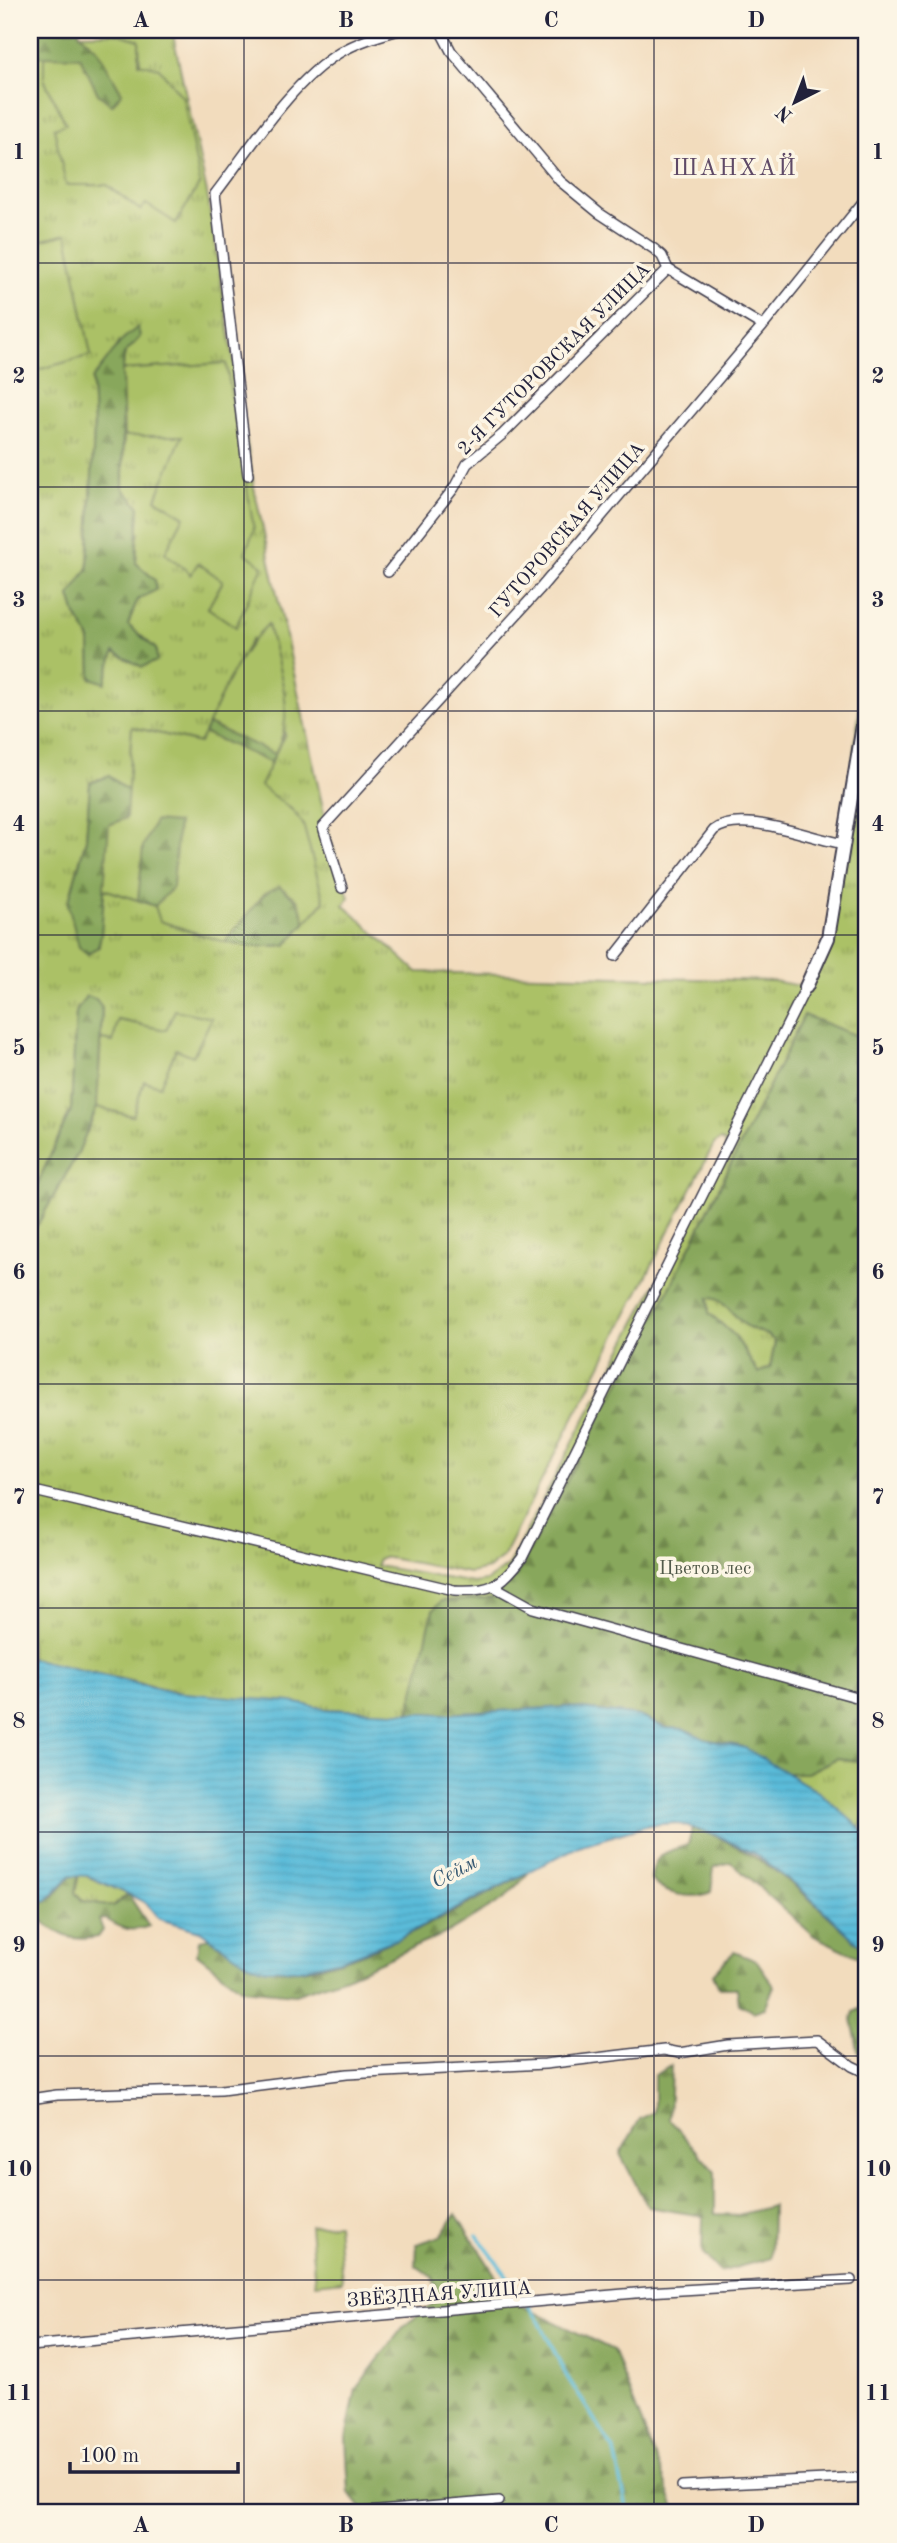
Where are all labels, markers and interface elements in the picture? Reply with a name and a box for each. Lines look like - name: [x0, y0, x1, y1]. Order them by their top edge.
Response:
- text: A: [132, 9, 150, 32]
- text: B: [338, 9, 354, 32]
- text: C: [543, 9, 559, 32]
- text: D: [747, 9, 765, 32]
- north arrow: [760, 66, 830, 136]
- text: N: [773, 101, 797, 125]
- text: 1: [12, 141, 26, 164]
- text: 1: [871, 141, 885, 164]
- district label: ШАНХАЙ: [672, 152, 798, 180]
- street label: 2-Я ГУТОРОВСКАЯ УЛИЦА: [455, 260, 655, 459]
- text: 2: [12, 365, 26, 388]
- text: 2: [871, 365, 885, 388]
- street label: ГУТОРОВСКАЯ УЛИЦА: [487, 439, 649, 622]
- text: 3: [12, 589, 26, 612]
- text: 3: [871, 589, 885, 612]
- text: 4: [12, 813, 26, 836]
- text: 4: [871, 813, 885, 836]
- text: 5: [12, 1037, 26, 1060]
- text: 5: [871, 1037, 885, 1060]
- text: 6: [12, 1261, 26, 1284]
- text: 6: [871, 1261, 885, 1284]
- text: 7: [12, 1486, 26, 1509]
- text: 7: [871, 1486, 885, 1509]
- park label: Цветов лес: [659, 1560, 751, 1579]
- text: 8: [12, 1710, 26, 1733]
- text: 8: [871, 1710, 885, 1733]
- water label: Сейм: [428, 1852, 481, 1893]
- text: 9: [12, 1934, 26, 1957]
- text: 9: [871, 1934, 885, 1957]
- text: 10: [6, 2158, 32, 2181]
- text: 10: [865, 2158, 891, 2181]
- street label: ЗВЁЗДНАЯ УЛИЦА: [346, 2277, 532, 2311]
- text: 11: [6, 2382, 32, 2405]
- text: 11: [865, 2382, 891, 2405]
- scale bar: [70, 2431, 238, 2475]
- text: 100 m: [80, 2446, 139, 2467]
- text: A: [132, 2514, 150, 2537]
- text: B: [338, 2514, 354, 2537]
- text: C: [543, 2514, 559, 2537]
- text: D: [747, 2514, 765, 2537]

